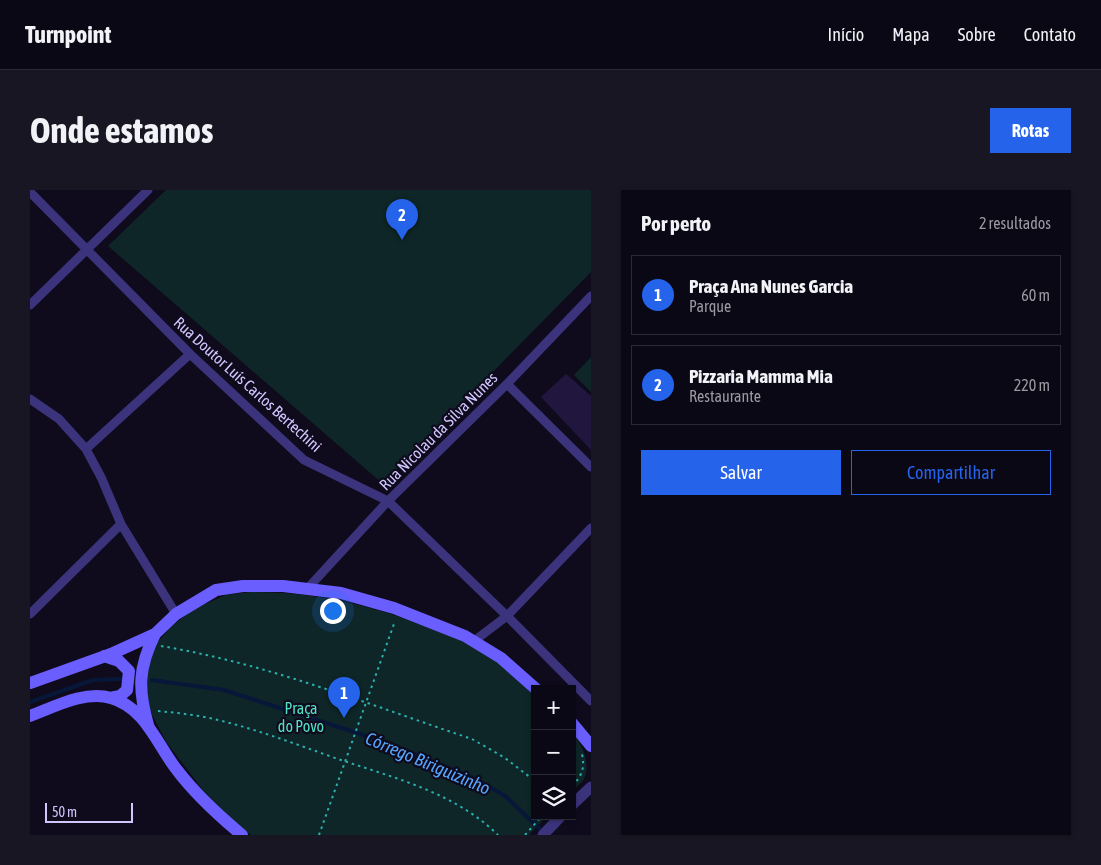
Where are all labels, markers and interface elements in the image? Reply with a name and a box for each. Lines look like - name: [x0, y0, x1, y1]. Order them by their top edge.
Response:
- text: Turnpoint: [25, 21, 111, 48]
- text: Início: [828, 24, 864, 45]
- text: Mapa: [892, 24, 930, 45]
- text: Sobre: [958, 24, 996, 45]
- text: Contato: [1024, 24, 1076, 45]
- button: Rotas: [990, 108, 1071, 153]
- text: Onde estamos: [30, 110, 213, 150]
- pin: 2: [386, 199, 418, 240]
- text: Por perto: [641, 211, 711, 235]
- text: 2 resultados: [979, 214, 1051, 232]
- text: Praça Ana Nunes Garcia: [689, 275, 853, 297]
- text: 1: [654, 286, 662, 304]
- text: 60 m: [1021, 286, 1050, 304]
- text: Parque: [689, 297, 731, 315]
- street label: Rua Doutor Luís Carlos Bertechini: [170, 313, 326, 455]
- text: Pizzaria Mamma Mia: [689, 365, 833, 387]
- street label: Rua Nicolau da Silva Nunes: [375, 368, 501, 494]
- text: 2: [654, 376, 662, 394]
- text: 220 m: [1014, 376, 1050, 394]
- text: Restaurante: [689, 387, 761, 405]
- button: Salvar: [641, 450, 841, 495]
- button: Compartilhar: [851, 450, 1051, 495]
- your location: [320, 598, 346, 624]
- pin: 1: [328, 677, 360, 718]
- map controls: [531, 685, 576, 820]
- button: +: [531, 685, 576, 730]
- park label: Praça do Povo: [278, 699, 324, 735]
- water label: Córrego Biriguizinho: [362, 727, 494, 799]
- button: −: [531, 730, 576, 775]
- button: layers: [531, 775, 576, 820]
- scale bar: [45, 800, 132, 823]
- text: 50 m: [52, 804, 77, 820]

